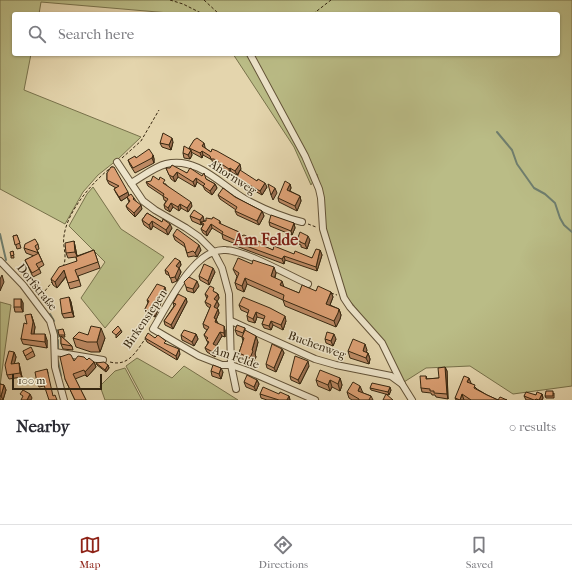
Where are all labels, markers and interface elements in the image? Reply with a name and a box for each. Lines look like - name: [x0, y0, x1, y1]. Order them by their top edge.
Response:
- search box: [12, 12, 560, 56]
- icon: search: [26, 23, 48, 45]
- text: Search here: [58, 25, 134, 43]
- street label: Ahornweg: [206, 156, 260, 198]
- district label: Am Felde: [233, 230, 298, 249]
- street label: Dorfstraße: [14, 261, 60, 313]
- street label: Birkensiepen: [120, 287, 170, 351]
- street label: Buchenweg: [286, 328, 348, 362]
- street label: Am Felde: [210, 342, 261, 372]
- scale bar: [12, 372, 102, 391]
- text: 100 m: [18, 374, 46, 387]
- text: Nearby: [16, 416, 70, 436]
- text: 0 results: [509, 419, 556, 434]
- tab: Map: [79, 534, 101, 571]
- tab: Directions: [259, 534, 308, 571]
- tab: Saved: [466, 534, 493, 571]

